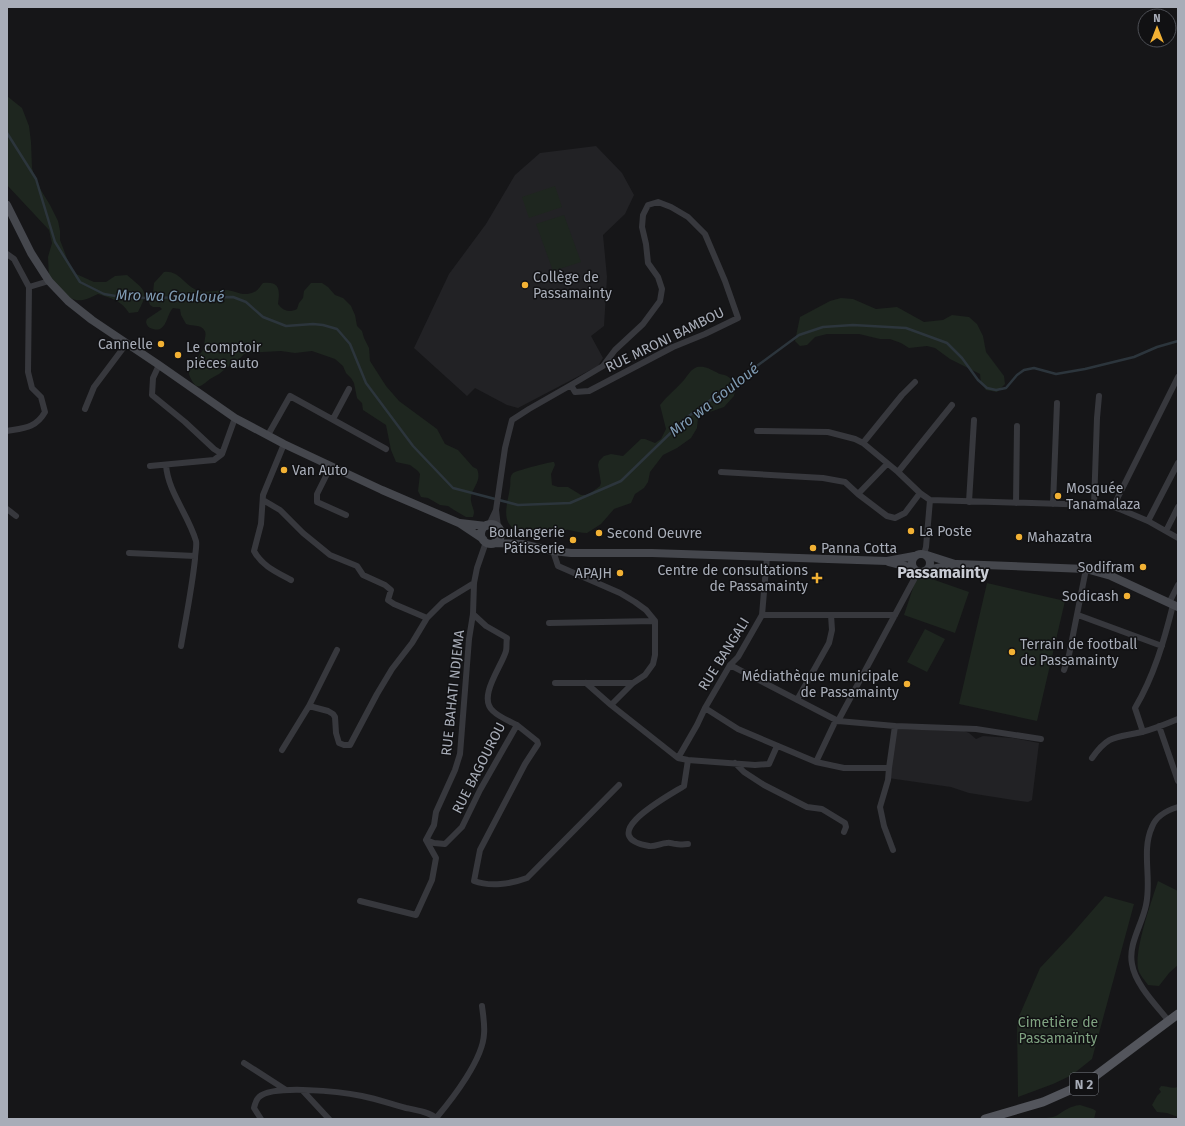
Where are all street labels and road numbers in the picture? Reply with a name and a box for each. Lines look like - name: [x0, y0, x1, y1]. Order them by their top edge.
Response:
- street label: RUE MRONI BAMBOU: [603, 304, 727, 376]
- street label: RUE BANGALI: [695, 614, 753, 694]
- street label: RUE BAHATI NDJEMA: [438, 629, 468, 757]
- street label: RUE BAGOUROU: [449, 719, 509, 817]
- road number: N 2: [1070, 1073, 1098, 1095]

